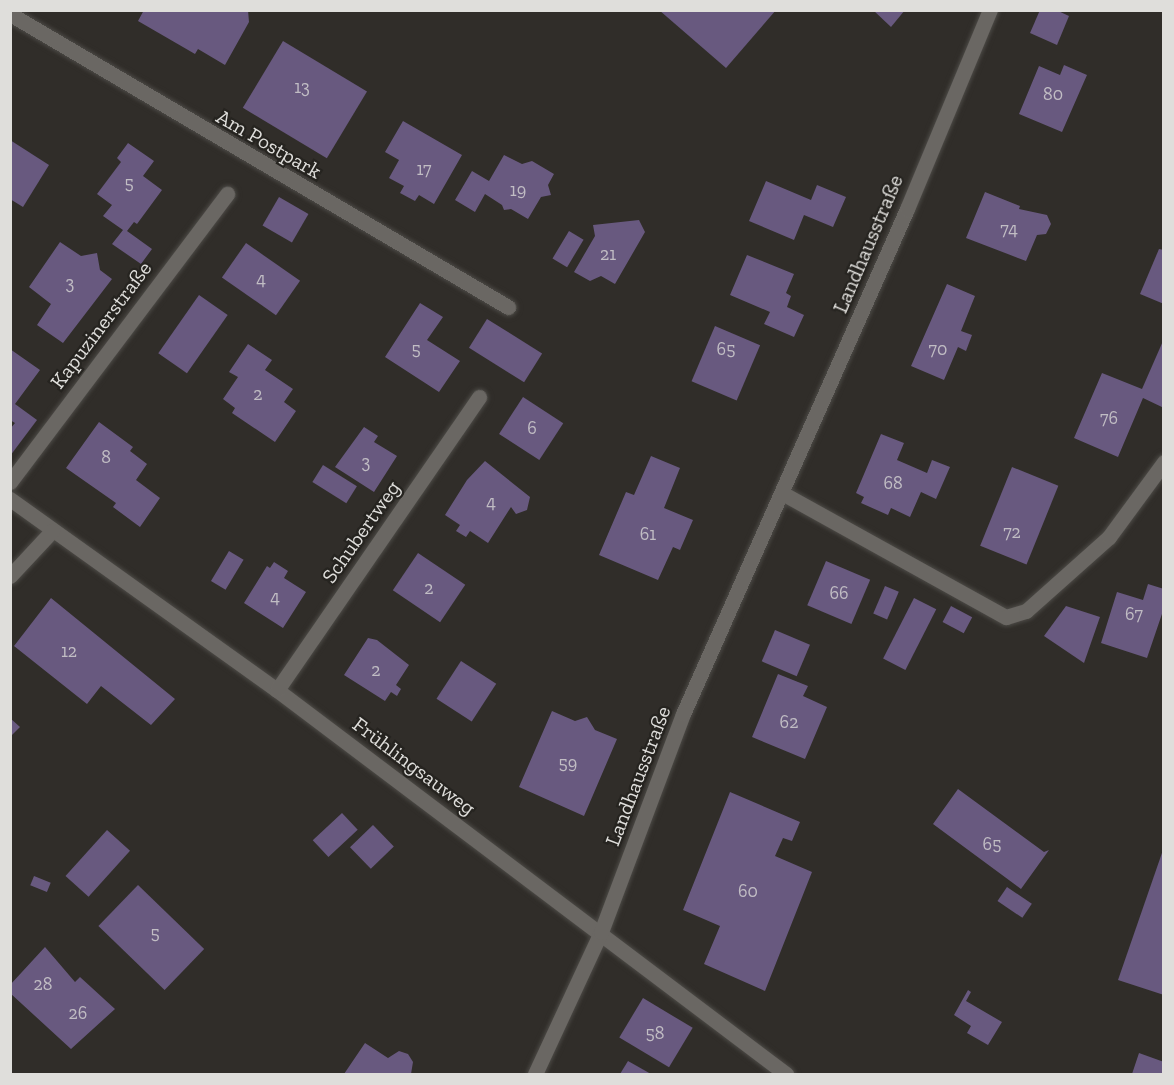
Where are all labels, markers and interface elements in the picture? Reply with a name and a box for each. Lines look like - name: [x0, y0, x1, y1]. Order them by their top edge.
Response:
- house number: 13: [294, 76, 310, 98]
- house number: 80: [1043, 83, 1063, 105]
- street label: Am Postpark: [212, 104, 326, 184]
- house number: 17: [416, 158, 432, 180]
- street label: Landhausstraße: [828, 171, 908, 317]
- house number: 5: [124, 172, 134, 194]
- house number: 19: [510, 179, 526, 201]
- house number: 74: [1000, 218, 1018, 240]
- house number: 21: [600, 243, 616, 265]
- street label: Kapuzinerstraße: [45, 256, 157, 394]
- house number: 4: [256, 268, 266, 290]
- house number: 3: [66, 272, 74, 294]
- house number: 5: [411, 338, 421, 360]
- house number: 65: [717, 338, 735, 360]
- house number: 70: [929, 338, 947, 360]
- house number: 2: [253, 383, 263, 405]
- house number: 76: [1100, 407, 1118, 429]
- house number: 6: [527, 417, 537, 439]
- house number: 8: [101, 446, 111, 468]
- house number: 3: [362, 451, 370, 473]
- house number: 68: [883, 472, 903, 494]
- street label: Schubertweg: [316, 476, 406, 588]
- house number: 4: [486, 491, 496, 513]
- house number: 72: [1003, 521, 1021, 543]
- house number: 61: [640, 523, 656, 545]
- house number: 2: [424, 577, 434, 599]
- house number: 66: [829, 582, 849, 604]
- house number: 4: [270, 586, 280, 608]
- house number: 67: [1125, 603, 1143, 625]
- house number: 12: [61, 640, 77, 662]
- house number: 2: [371, 659, 381, 681]
- street label: Landhausstraße: [600, 703, 676, 849]
- house number: 62: [780, 711, 798, 733]
- street label: Frühlingsauweg: [348, 712, 480, 820]
- house number: 59: [559, 752, 577, 774]
- house number: 65: [983, 833, 1001, 855]
- house number: 60: [738, 880, 758, 902]
- house number: 5: [150, 922, 160, 944]
- house number: 28: [34, 973, 52, 995]
- house number: 26: [69, 1002, 87, 1024]
- house number: 58: [646, 1022, 664, 1044]

